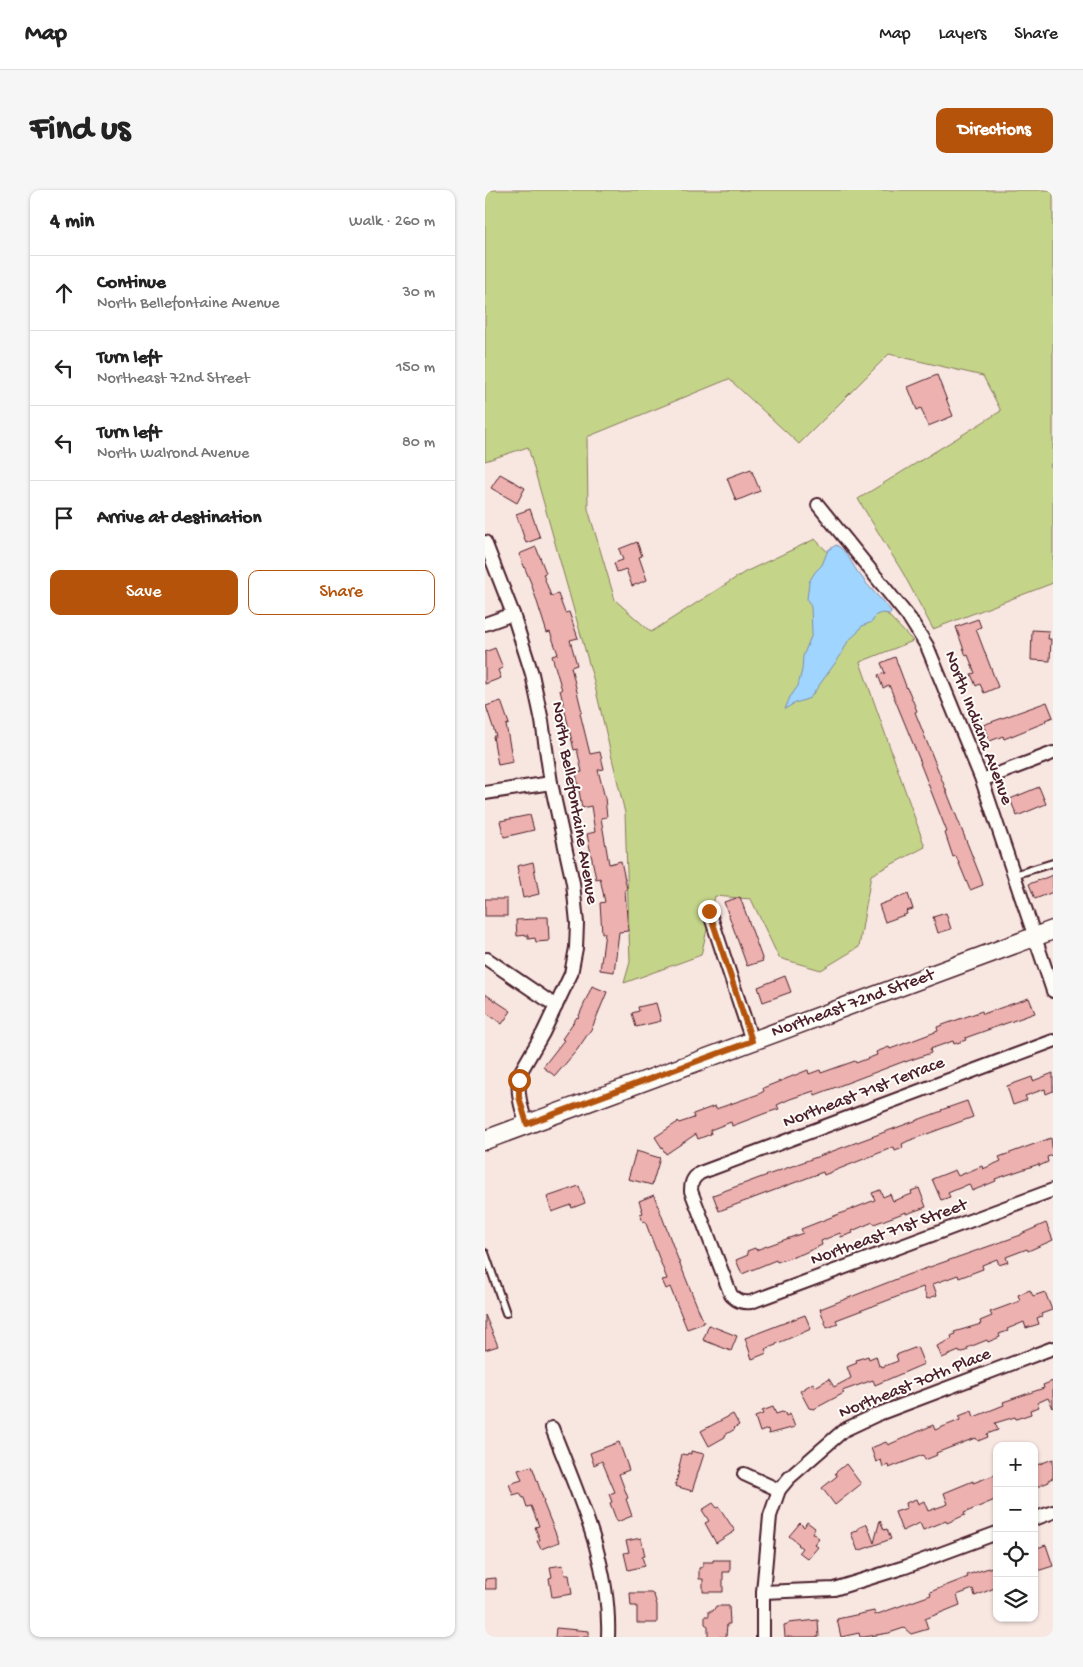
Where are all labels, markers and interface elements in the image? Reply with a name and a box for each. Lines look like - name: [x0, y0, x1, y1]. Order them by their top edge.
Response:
- text: Map: [25, 20, 67, 49]
- text: Map: [879, 24, 911, 45]
- text: Layers: [939, 24, 986, 45]
- text: Share: [1014, 24, 1058, 45]
- button: Directions: [936, 108, 1053, 153]
- text: Find us: [30, 110, 130, 151]
- text: 4 min: [50, 210, 94, 235]
- text: Walk · 260 m: [349, 213, 435, 232]
- text: Continue: [97, 272, 166, 295]
- icon: ahead: [50, 279, 78, 307]
- text: 30 m: [402, 284, 435, 303]
- text: North Bellefontaine Avenue: [97, 295, 280, 314]
- text: Turn left: [97, 347, 161, 370]
- icon: left: [50, 354, 78, 382]
- text: 150 m: [396, 359, 435, 378]
- text: Northeast 72nd Street: [97, 370, 249, 389]
- text: Turn left: [97, 422, 161, 445]
- icon: left: [50, 429, 78, 457]
- text: 80 m: [402, 434, 435, 453]
- text: North Walrond Avenue: [97, 445, 249, 464]
- icon: arrive: [50, 504, 78, 532]
- text: Arrive at destination: [97, 507, 261, 530]
- button: Save: [50, 570, 238, 615]
- button: Share: [248, 570, 435, 615]
- street label: North Indiana Avenue: [939, 648, 1017, 809]
- street label: North Bellefontaine Avenue: [546, 700, 602, 907]
- route end: [698, 900, 721, 923]
- street label: Northeast 72nd Street: [769, 964, 939, 1043]
- street label: Northeast 71st Terrace: [780, 1052, 948, 1133]
- route start: [508, 1069, 531, 1092]
- street label: Northeast 71st Street: [808, 1194, 972, 1271]
- street label: Northeast 70th Place: [836, 1344, 995, 1424]
- map controls: [993, 1442, 1038, 1622]
- button: +: [993, 1442, 1038, 1487]
- button: −: [993, 1487, 1038, 1532]
- button: locate: [993, 1532, 1038, 1577]
- button: layers: [993, 1577, 1038, 1622]

